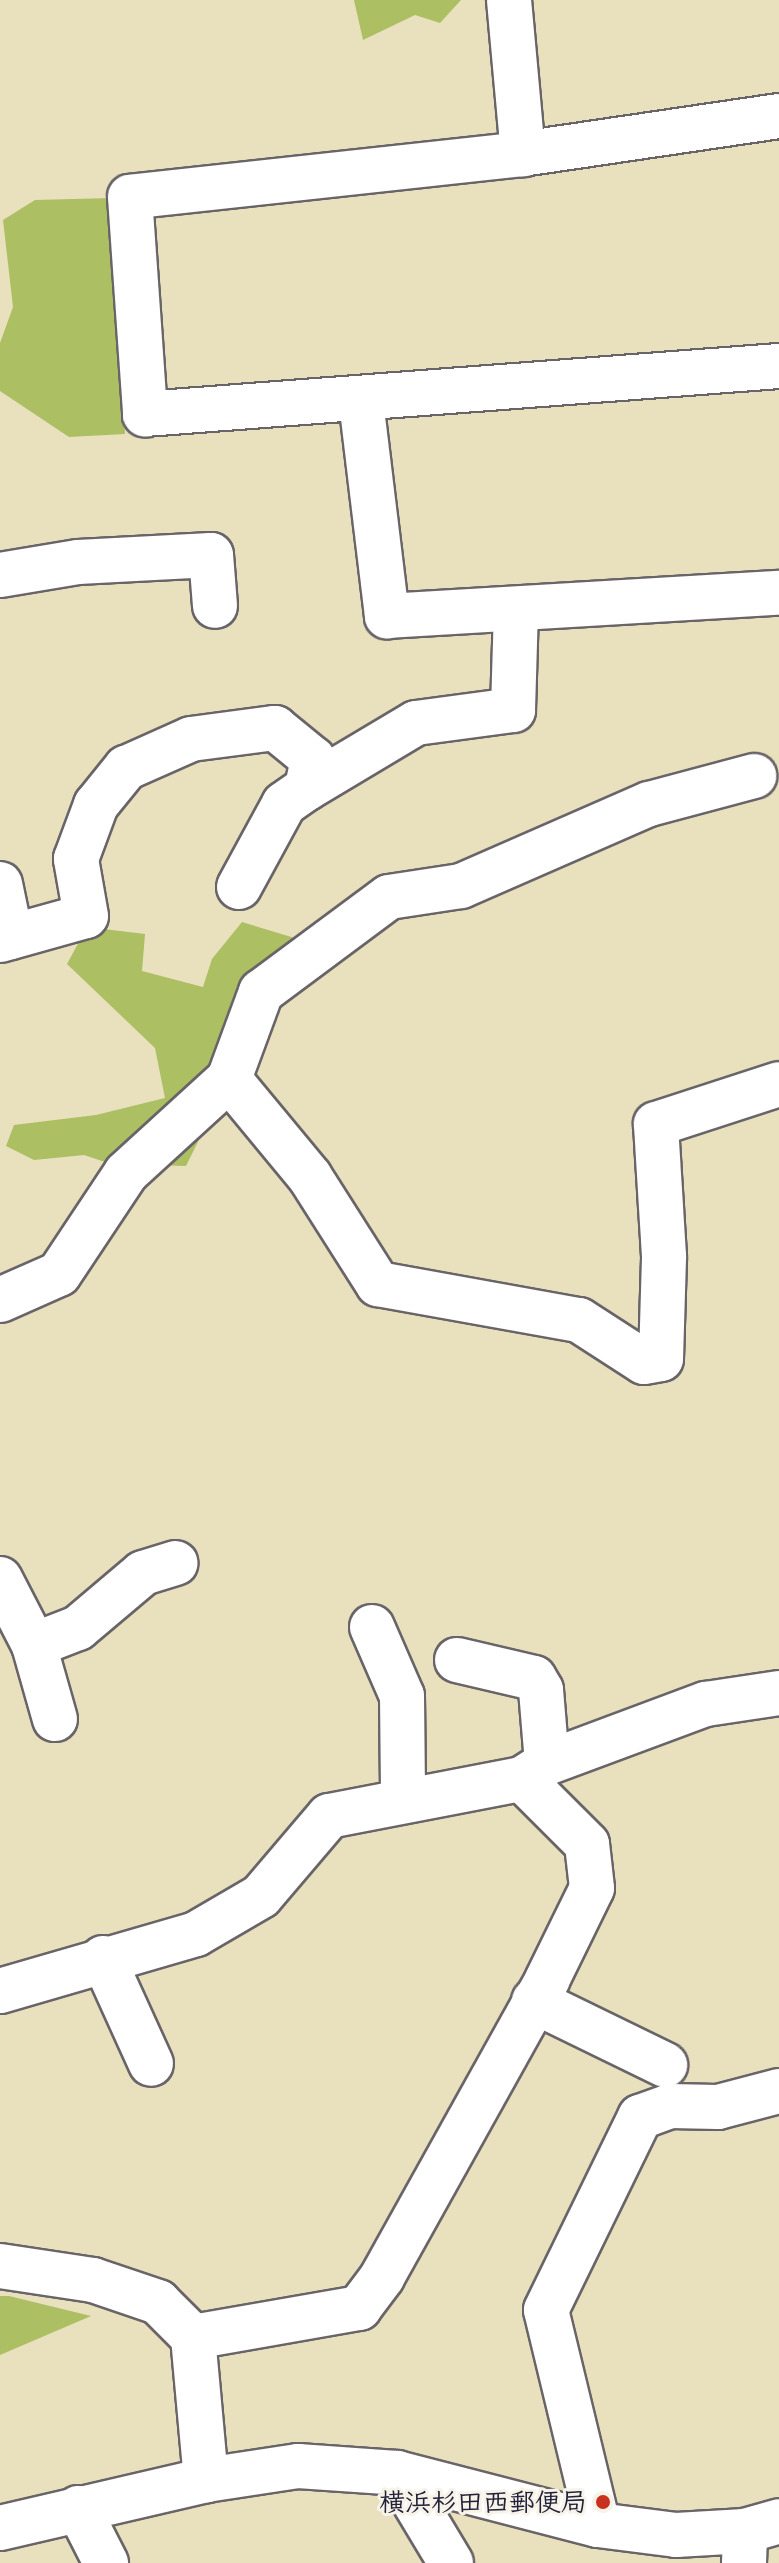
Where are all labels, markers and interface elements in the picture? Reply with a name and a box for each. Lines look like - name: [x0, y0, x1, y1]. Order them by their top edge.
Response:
- place label: 横浜杉田西郵便局: [379, 2486, 587, 2518]
- marker: 横浜杉田西郵便局: [594, 2493, 612, 2511]

